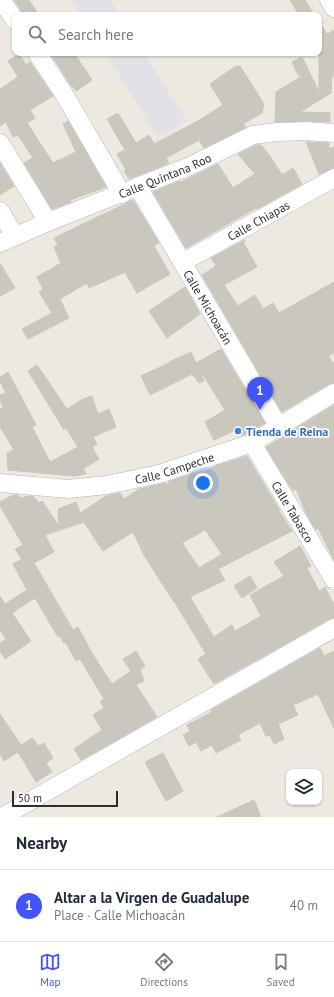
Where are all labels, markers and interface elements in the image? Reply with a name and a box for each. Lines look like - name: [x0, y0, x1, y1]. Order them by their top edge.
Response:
- search box: [12, 12, 322, 56]
- icon: search: [26, 23, 48, 45]
- text: Search here: [58, 25, 134, 44]
- street label: Calle Quintana Roo: [116, 149, 213, 201]
- street label: Calle Chiapas: [224, 197, 292, 244]
- street label: Calle Michoacán: [181, 267, 236, 347]
- pin: 1: [247, 377, 273, 410]
- place label: Tienda de Reina: [246, 424, 328, 439]
- marker: Tienda de Reina: [233, 426, 243, 436]
- street label: Calle Campeche: [133, 449, 216, 486]
- your location: [193, 473, 213, 493]
- street label: Calle Tabasco: [269, 478, 317, 545]
- map controls: [286, 769, 322, 805]
- button: layers: [286, 769, 322, 805]
- scale bar: [12, 789, 118, 808]
- text: 50 m: [18, 791, 42, 805]
- text: Nearby: [16, 832, 67, 854]
- text: Altar a la Virgen de Guadalupe: [54, 888, 249, 907]
- text: 1: [25, 897, 33, 914]
- text: 40 m: [290, 897, 318, 914]
- text: Place · Calle Michoacán: [54, 907, 185, 924]
- tab: Map: [39, 951, 61, 989]
- tab: Directions: [140, 951, 188, 989]
- tab: Saved: [267, 951, 295, 989]

